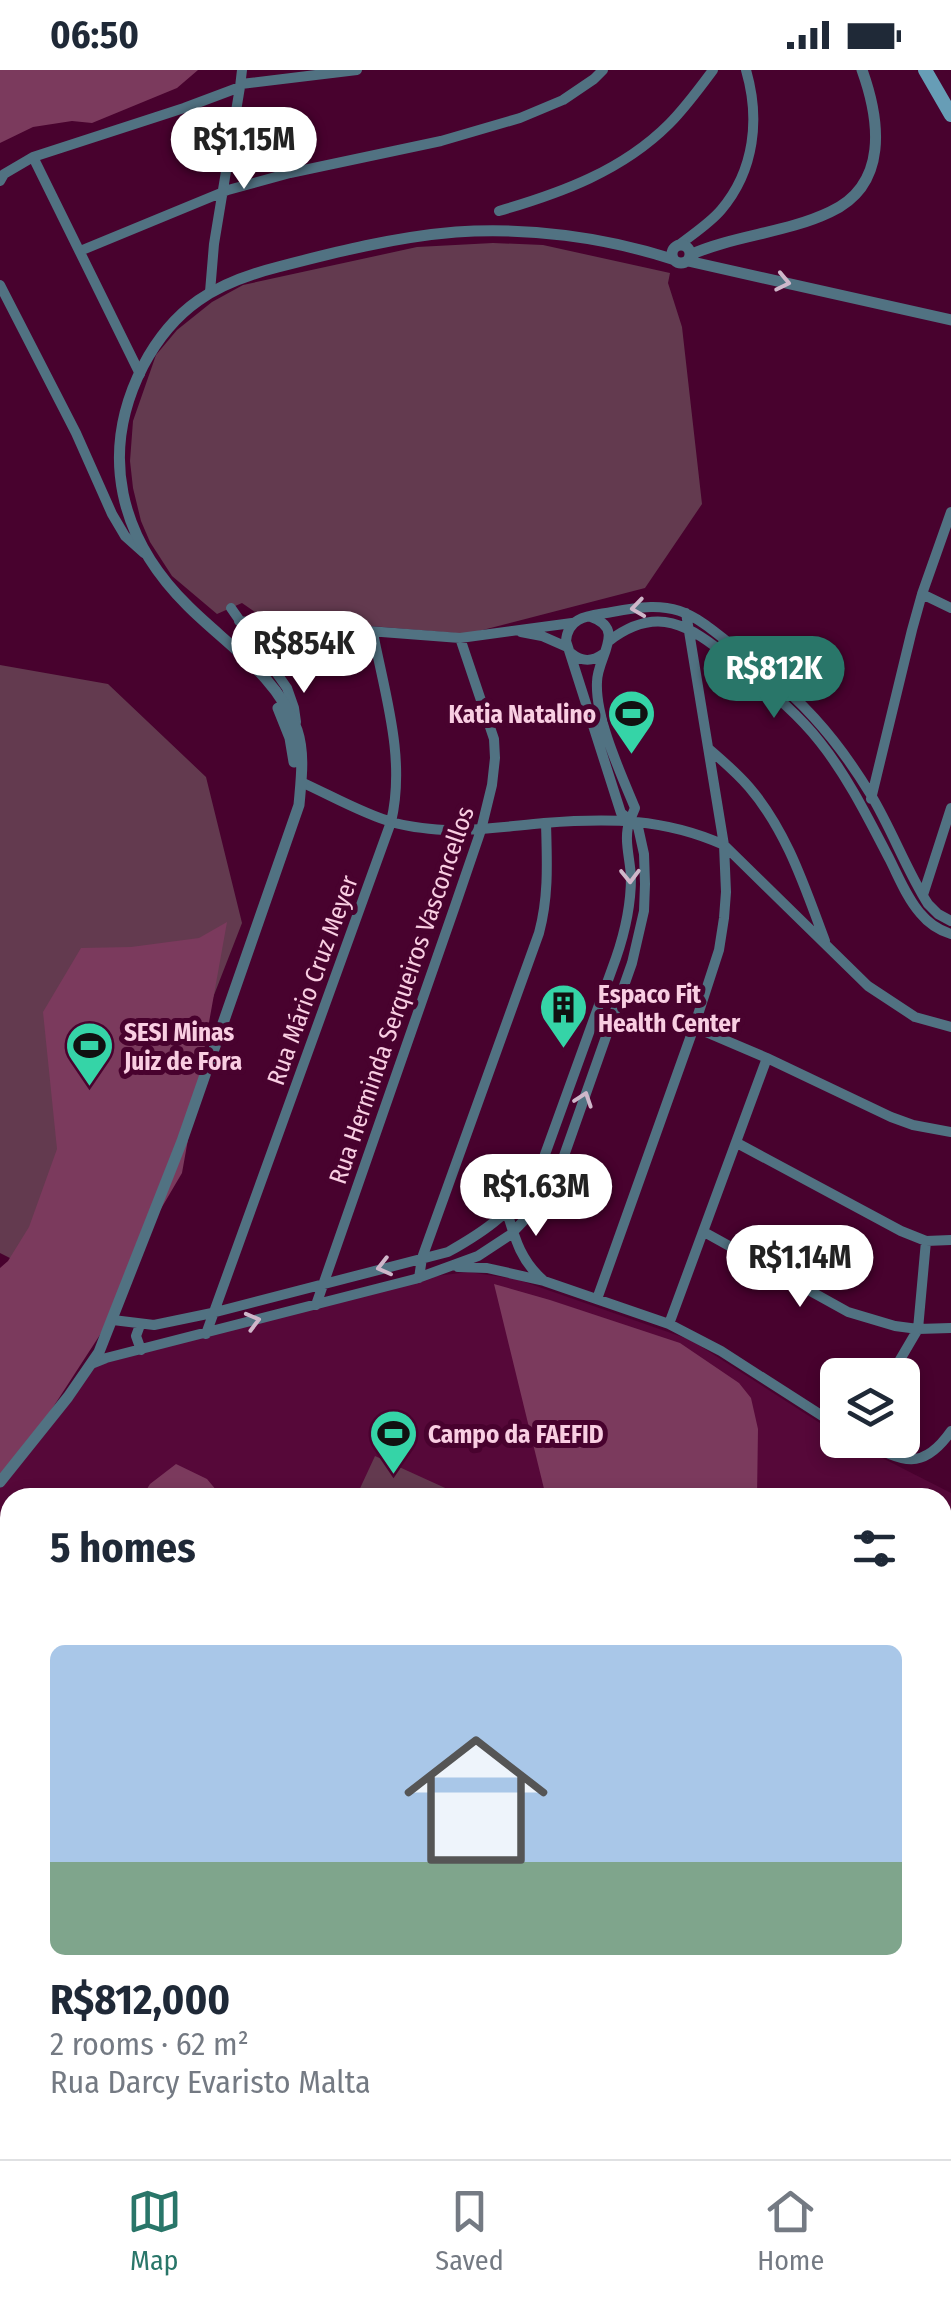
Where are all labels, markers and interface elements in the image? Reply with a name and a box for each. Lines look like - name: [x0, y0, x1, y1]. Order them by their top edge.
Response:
- text: 06:50: [50, 12, 139, 58]
- pin: R$1.15M: [152, 107, 336, 192]
- text: R$1.15M: [193, 120, 295, 158]
- one-way arrow: [774, 270, 791, 291]
- one-way arrow: [630, 596, 647, 617]
- pin: R$854K: [223, 611, 385, 696]
- text: R$854K: [253, 624, 355, 662]
- pin: R$812K: [693, 636, 855, 721]
- text: R$812K: [726, 649, 822, 687]
- sports icon: Katia Natalino: [605, 688, 657, 756]
- place label: Katia Natalino: [448, 700, 596, 730]
- street label: Rua Herminda Serqueiros Vasconcellos: [323, 803, 481, 1188]
- one-way arrow: [619, 868, 640, 884]
- street label: Rua Mário Cruz Meyer: [261, 871, 365, 1089]
- place label: Espaco Fit Health Center: [598, 980, 741, 1039]
- building icon: Espaco Fit Health Center: [537, 982, 589, 1050]
- place label: SESI Minas Juiz de Fora: [123, 1018, 242, 1077]
- sports icon: SESI Minas Juiz de Fora: [63, 1020, 115, 1088]
- one-way arrow: [572, 1092, 593, 1109]
- pin: R$1.63M: [444, 1154, 628, 1239]
- text: R$1.63M: [482, 1167, 590, 1205]
- pin: R$1.14M: [708, 1225, 892, 1310]
- text: R$1.14M: [748, 1238, 852, 1276]
- one-way arrow: [376, 1256, 393, 1277]
- one-way arrow: [244, 1312, 261, 1333]
- map controls: [820, 1358, 920, 1458]
- button: layers: [820, 1358, 920, 1458]
- sports icon: Campo da FAEFID: [367, 1408, 419, 1476]
- place label: Campo da FAEFID: [428, 1420, 604, 1450]
- icon: filters: [847, 1521, 902, 1576]
- text: 5 homes: [50, 1523, 196, 1573]
- icon: home: [386, 1710, 566, 1890]
- text: R$812,000: [50, 1975, 230, 2025]
- text: 2 rooms · 62 m²: [50, 2025, 249, 2063]
- text: Rua Darcy Evaristo Malta: [50, 2063, 371, 2101]
- tab: Map: [127, 2184, 182, 2277]
- tab: Saved: [435, 2184, 504, 2277]
- tab: Home: [757, 2184, 824, 2277]

